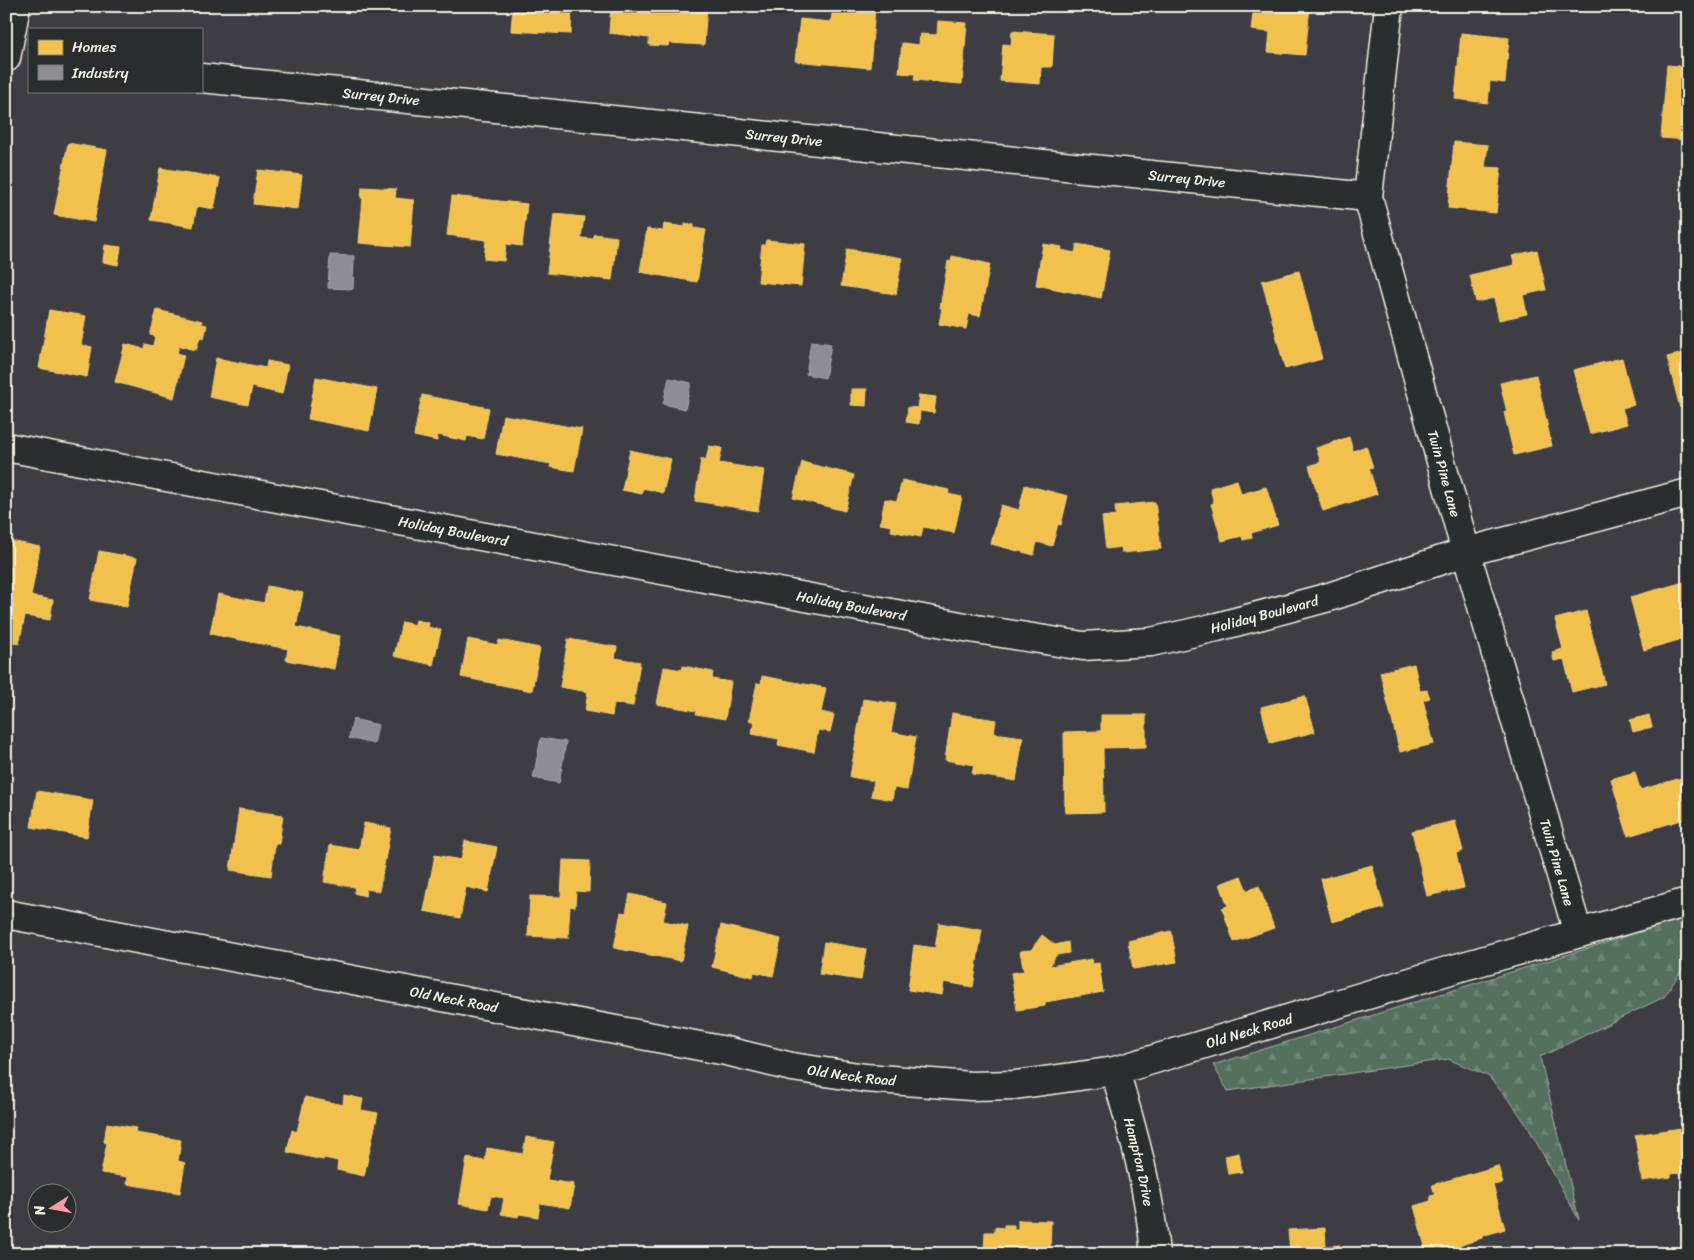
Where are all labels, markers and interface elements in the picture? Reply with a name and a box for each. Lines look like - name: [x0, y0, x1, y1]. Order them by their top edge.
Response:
- legend: [28, 28, 202, 92]
- text: Homes: [72, 34, 116, 60]
- text: Industry: [71, 60, 129, 86]
- street label: Surrey Drive: [341, 80, 421, 113]
- street label: Surrey Drive: [744, 122, 824, 154]
- street label: Surrey Drive: [1147, 163, 1227, 195]
- street label: Twin Pine Lane: [1420, 427, 1468, 520]
- street label: Holiday Boulevard: [396, 509, 512, 554]
- street label: Holiday Boulevard: [794, 584, 910, 629]
- street label: Holiday Boulevard: [1208, 588, 1323, 641]
- street label: Twin Pine Lane: [1532, 816, 1581, 909]
- street label: Old Neck Road: [408, 979, 502, 1021]
- street label: Old Neck Road: [1203, 1006, 1297, 1056]
- street label: Old Neck Road: [805, 1057, 898, 1093]
- street label: Hampton Drive: [1116, 1114, 1161, 1208]
- north arrow: [28, 1182, 78, 1232]
- text: N: [26, 1203, 53, 1219]

